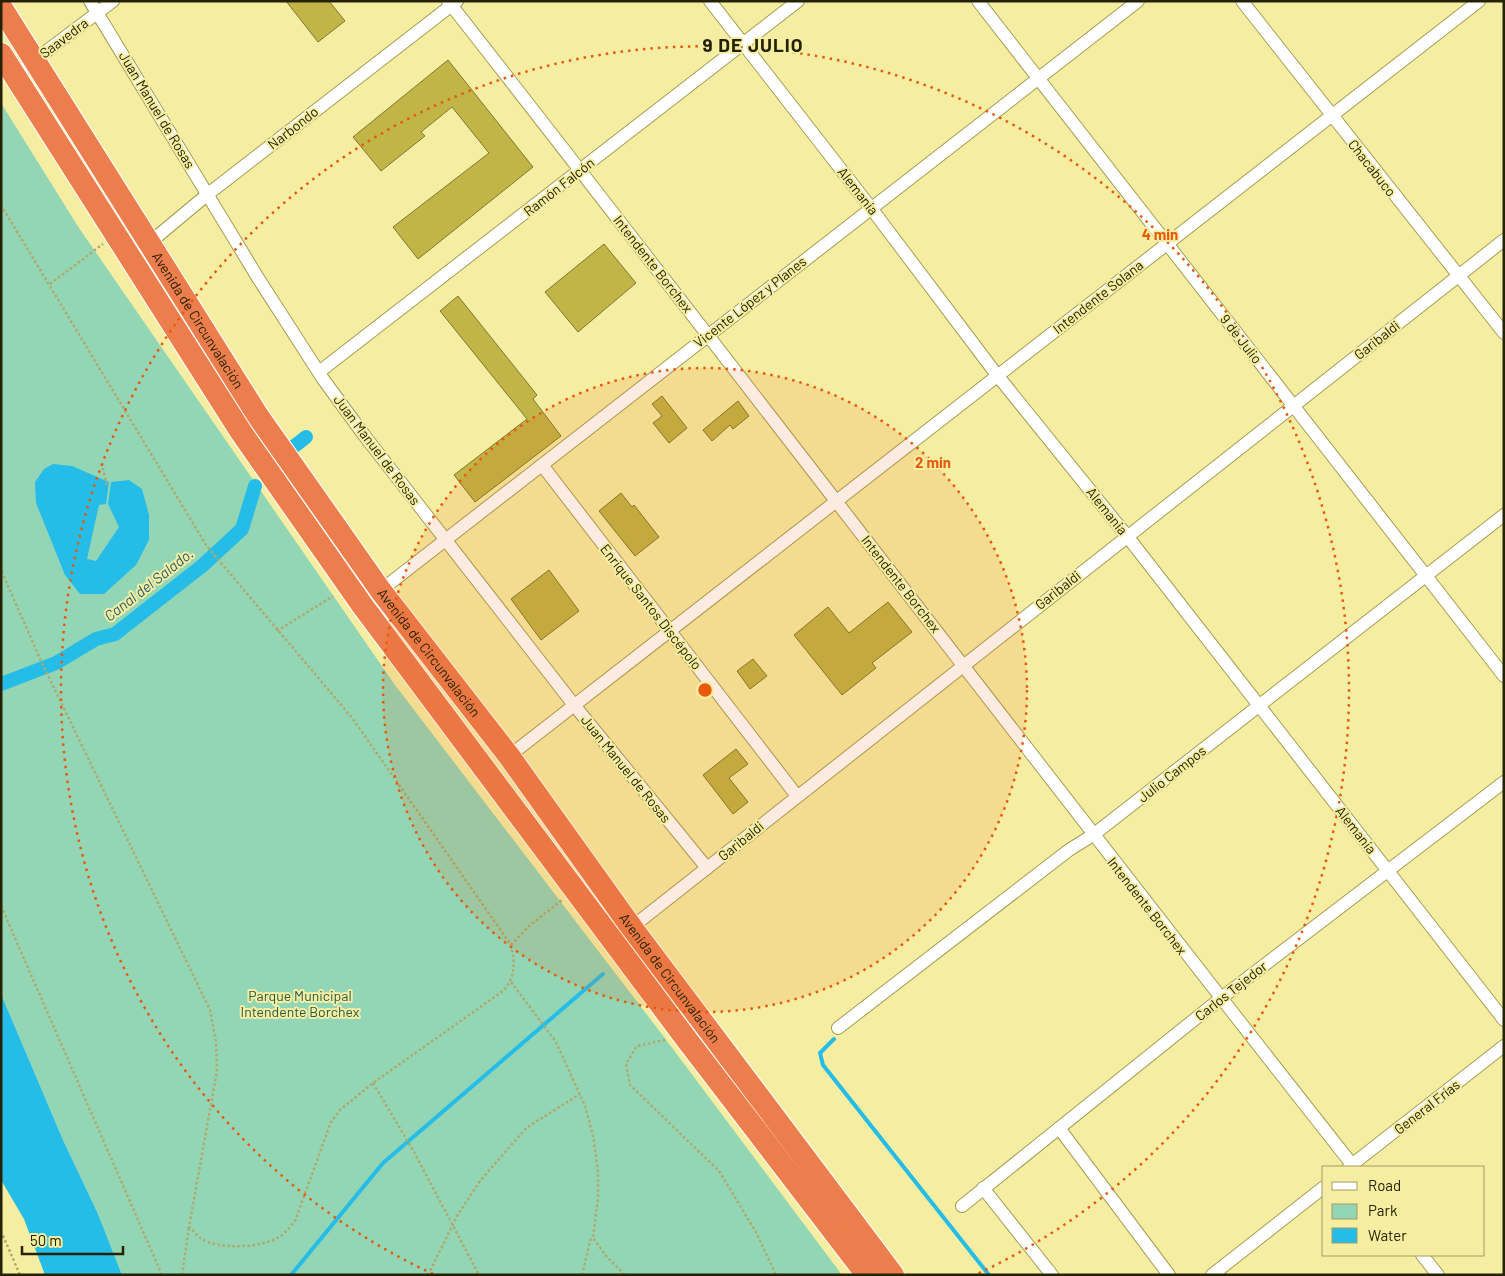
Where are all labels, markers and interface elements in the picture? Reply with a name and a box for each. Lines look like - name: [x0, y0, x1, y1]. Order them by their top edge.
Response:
- street label: Saavedra: [36, 14, 91, 61]
- district label: 9 DE JULIO: [702, 33, 804, 56]
- street label: Juan Manuel de Rosas: [116, 48, 199, 172]
- street label: Narbondo: [264, 103, 321, 153]
- street label: Chacabuco: [1345, 136, 1400, 200]
- street label: Ramón Falcón: [520, 154, 598, 220]
- street label: Alemania: [834, 163, 882, 218]
- street label: Intendente Borchex: [610, 212, 697, 316]
- text: 4 min: [1142, 225, 1178, 243]
- street label: Avenida de Circunvalación: [149, 249, 248, 391]
- street label: Vicente López y Planes: [690, 252, 810, 351]
- street label: Intendente Solana: [1049, 256, 1146, 337]
- street label: 9 de Julio: [1217, 311, 1266, 367]
- street label: Garibaldi: [1350, 316, 1403, 363]
- street label: Juan Manuel de Rosas: [330, 391, 425, 508]
- text: 2 min: [915, 453, 951, 471]
- street label: Alemania: [1083, 484, 1132, 538]
- street label: Intendente Borchex: [858, 532, 945, 636]
- street label: Enrique Santos Discépolo: [597, 540, 706, 673]
- water label: Canal del Salado.: [100, 544, 197, 625]
- street label: Garibaldi: [1031, 566, 1084, 613]
- street label: Avenida de Circunvalación: [374, 585, 484, 720]
- centre of rings: [696, 681, 714, 699]
- street label: Juan Manuel de Rosas: [578, 711, 675, 826]
- street label: Julio Campos: [1134, 742, 1209, 806]
- street label: Alemania: [1332, 802, 1380, 857]
- street label: Garibaldi: [715, 817, 767, 864]
- street label: Intendente Borchex: [1104, 854, 1191, 958]
- street label: Avenida de Circunvalación: [616, 910, 724, 1046]
- street label: Carlos Tejedor: [1191, 957, 1270, 1024]
- park label: Parque Municipal Intendente Borchex: [241, 987, 360, 1020]
- street label: General Frías: [1390, 1075, 1463, 1138]
- legend: [1322, 1166, 1485, 1256]
- text: Road: [1368, 1176, 1401, 1194]
- text: Park: [1368, 1201, 1398, 1219]
- scale bar: [22, 1224, 124, 1256]
- text: Water: [1368, 1226, 1407, 1244]
- text: 50 m: [30, 1231, 62, 1249]

